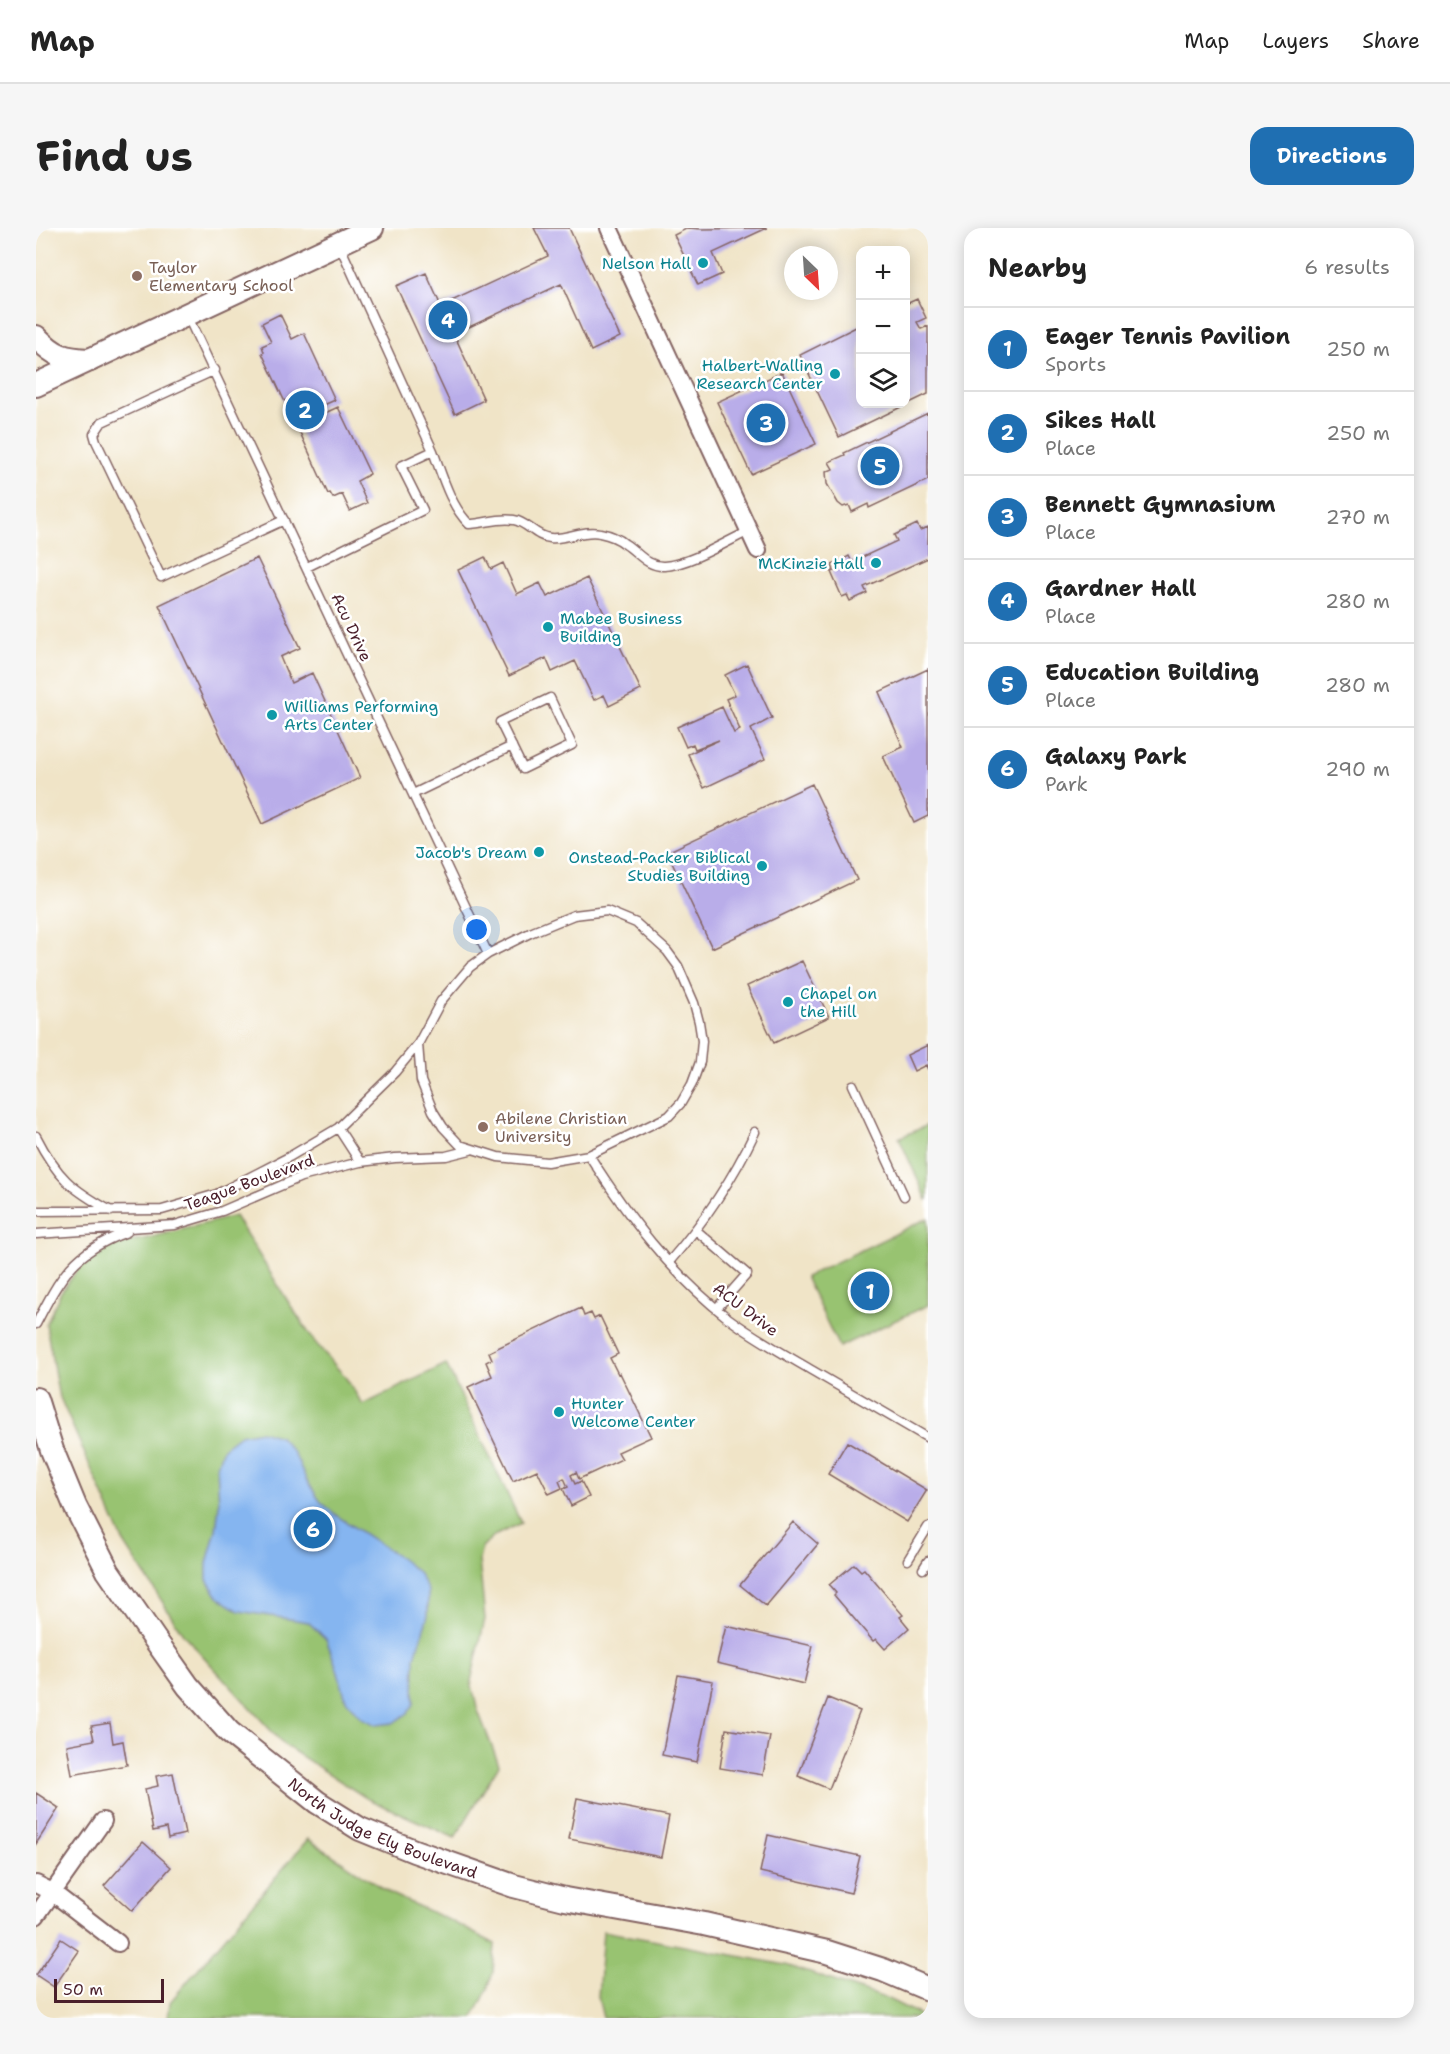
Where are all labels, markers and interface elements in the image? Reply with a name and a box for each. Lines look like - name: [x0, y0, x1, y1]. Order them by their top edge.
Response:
- text: Map: [30, 22, 95, 60]
- text: Map: [1184, 27, 1229, 55]
- text: Layers: [1262, 27, 1329, 55]
- text: Share: [1362, 27, 1420, 55]
- button: Directions: [1250, 127, 1414, 185]
- text: Find us: [36, 128, 193, 184]
- north arrow: [784, 246, 838, 300]
- map controls: [856, 246, 910, 408]
- button: +: [856, 246, 910, 300]
- text: Nearby: [988, 250, 1087, 285]
- place label: Nelson Hall: [602, 253, 691, 274]
- text: 6 results: [1304, 254, 1390, 280]
- marker: Nelson Hall: [696, 256, 710, 270]
- place label: Taylor Elementary School: [149, 257, 293, 296]
- marker: Taylor Elementary School: [130, 269, 144, 283]
- pin: 4: [428, 298, 468, 343]
- button: −: [856, 300, 910, 354]
- text: Eager Tennis Pavilion: [1045, 322, 1290, 351]
- text: 1: [1003, 336, 1012, 362]
- text: 250 m: [1326, 336, 1390, 362]
- text: Sports: [1045, 351, 1106, 377]
- button: layers: [856, 354, 910, 408]
- place label: Halbert-Walling Research Center: [696, 355, 823, 394]
- marker: Halbert-Walling Research Center: [828, 367, 842, 381]
- pin: 2: [286, 388, 324, 432]
- pin: 3: [746, 400, 786, 446]
- text: Sikes Hall: [1045, 406, 1156, 435]
- text: 2: [1001, 420, 1015, 446]
- text: 250 m: [1326, 420, 1390, 446]
- text: Place: [1045, 435, 1096, 461]
- pin: 5: [860, 444, 900, 488]
- text: Bennett Gymnasium: [1045, 490, 1276, 519]
- text: 3: [1001, 504, 1015, 530]
- text: 270 m: [1326, 504, 1390, 530]
- text: Place: [1045, 519, 1096, 545]
- place label: McKinzie Hall: [758, 553, 864, 574]
- marker: McKinzie Hall: [869, 556, 883, 570]
- text: Gardner Hall: [1045, 574, 1196, 603]
- text: 4: [1001, 588, 1015, 614]
- text: 280 m: [1325, 588, 1390, 614]
- street label: Acu Drive: [327, 590, 377, 665]
- text: Place: [1045, 603, 1096, 629]
- place label: Mabee Business Building: [560, 608, 682, 647]
- marker: Mabee Business Building: [541, 620, 555, 634]
- text: Education Building: [1045, 658, 1259, 687]
- text: 5: [1001, 672, 1014, 698]
- text: 280 m: [1325, 672, 1390, 698]
- text: Place: [1045, 687, 1096, 713]
- place label: Williams Performing Arts Center: [284, 696, 438, 735]
- marker: Williams Performing Arts Center: [265, 708, 279, 722]
- text: Galaxy Park: [1045, 742, 1187, 771]
- text: 6: [1001, 756, 1015, 782]
- text: 290 m: [1325, 756, 1390, 782]
- text: Park: [1045, 771, 1088, 797]
- place label: Jacob's Dream: [415, 842, 527, 863]
- marker: Jacob's Dream: [532, 845, 546, 859]
- place label: Onstead-Packer Biblical Studies Building: [569, 847, 750, 886]
- marker: Onstead-Packer Biblical Studies Building: [755, 859, 769, 873]
- your location: [462, 915, 491, 944]
- place label: Chapel on the Hill: [800, 983, 877, 1022]
- marker: Chapel on the Hill: [781, 995, 795, 1009]
- place label: Abilene Christian University: [495, 1108, 627, 1147]
- marker: Abilene Christian University: [476, 1120, 490, 1134]
- street label: Teague Boulevard: [181, 1149, 317, 1216]
- pin: 1: [850, 1268, 890, 1314]
- street label: ACU Drive: [709, 1278, 783, 1341]
- place label: Hunter Welcome Center: [571, 1393, 696, 1432]
- marker: Hunter Welcome Center: [552, 1405, 566, 1419]
- pin: 6: [294, 1506, 332, 1552]
- street label: North Judge Ely Boulevard: [284, 1773, 480, 1883]
- scale bar: [54, 1976, 164, 2004]
- text: 50 m: [63, 1979, 103, 2000]

